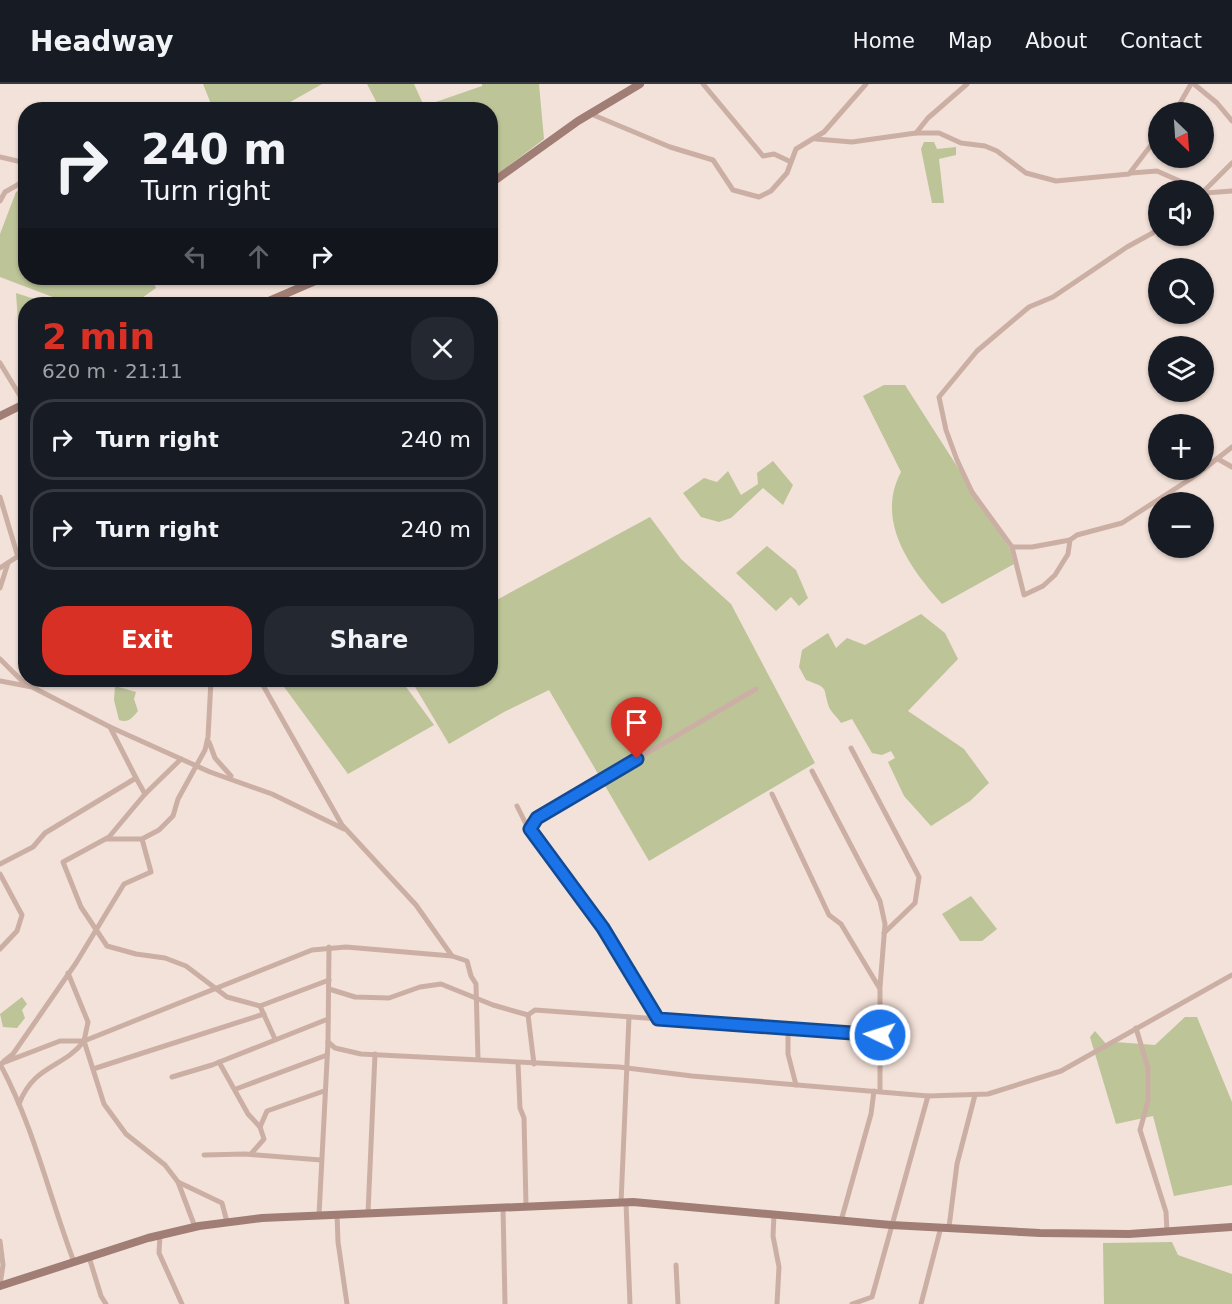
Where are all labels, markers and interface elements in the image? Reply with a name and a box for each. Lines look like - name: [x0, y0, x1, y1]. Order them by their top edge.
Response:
- text: Headway: [30, 25, 174, 58]
- text: Home: [853, 29, 915, 53]
- text: Map: [948, 29, 992, 53]
- text: About: [1025, 29, 1087, 53]
- text: Contact: [1120, 29, 1202, 53]
- north arrow: [1148, 102, 1214, 168]
- map controls: [1148, 102, 1214, 558]
- text: 240 m: [141, 125, 287, 174]
- icon: right: [42, 126, 120, 204]
- text: Turn right: [141, 175, 270, 206]
- button: sound: [1148, 180, 1214, 246]
- icon: left: [179, 240, 212, 273]
- icon: ahead: [242, 240, 275, 273]
- icon: right: [305, 240, 338, 273]
- button: search: [1148, 258, 1214, 324]
- text: 2 min: [42, 316, 155, 357]
- button: close: [411, 317, 474, 380]
- button: layers: [1148, 336, 1214, 402]
- text: 620 m · 21:11: [42, 359, 183, 383]
- button: +: [1148, 414, 1214, 480]
- icon: right: [45, 423, 78, 456]
- text: Turn right: [96, 427, 219, 452]
- text: 240 m: [401, 427, 471, 452]
- button: −: [1148, 492, 1214, 558]
- icon: right: [45, 513, 78, 546]
- text: Turn right: [96, 517, 219, 542]
- text: 240 m: [401, 517, 471, 542]
- button: Exit: [42, 606, 252, 675]
- button: Share: [264, 606, 474, 675]
- pin: [611, 697, 662, 759]
- icon: arrive: [620, 706, 653, 739]
- position arrow: [848, 1003, 912, 1067]

